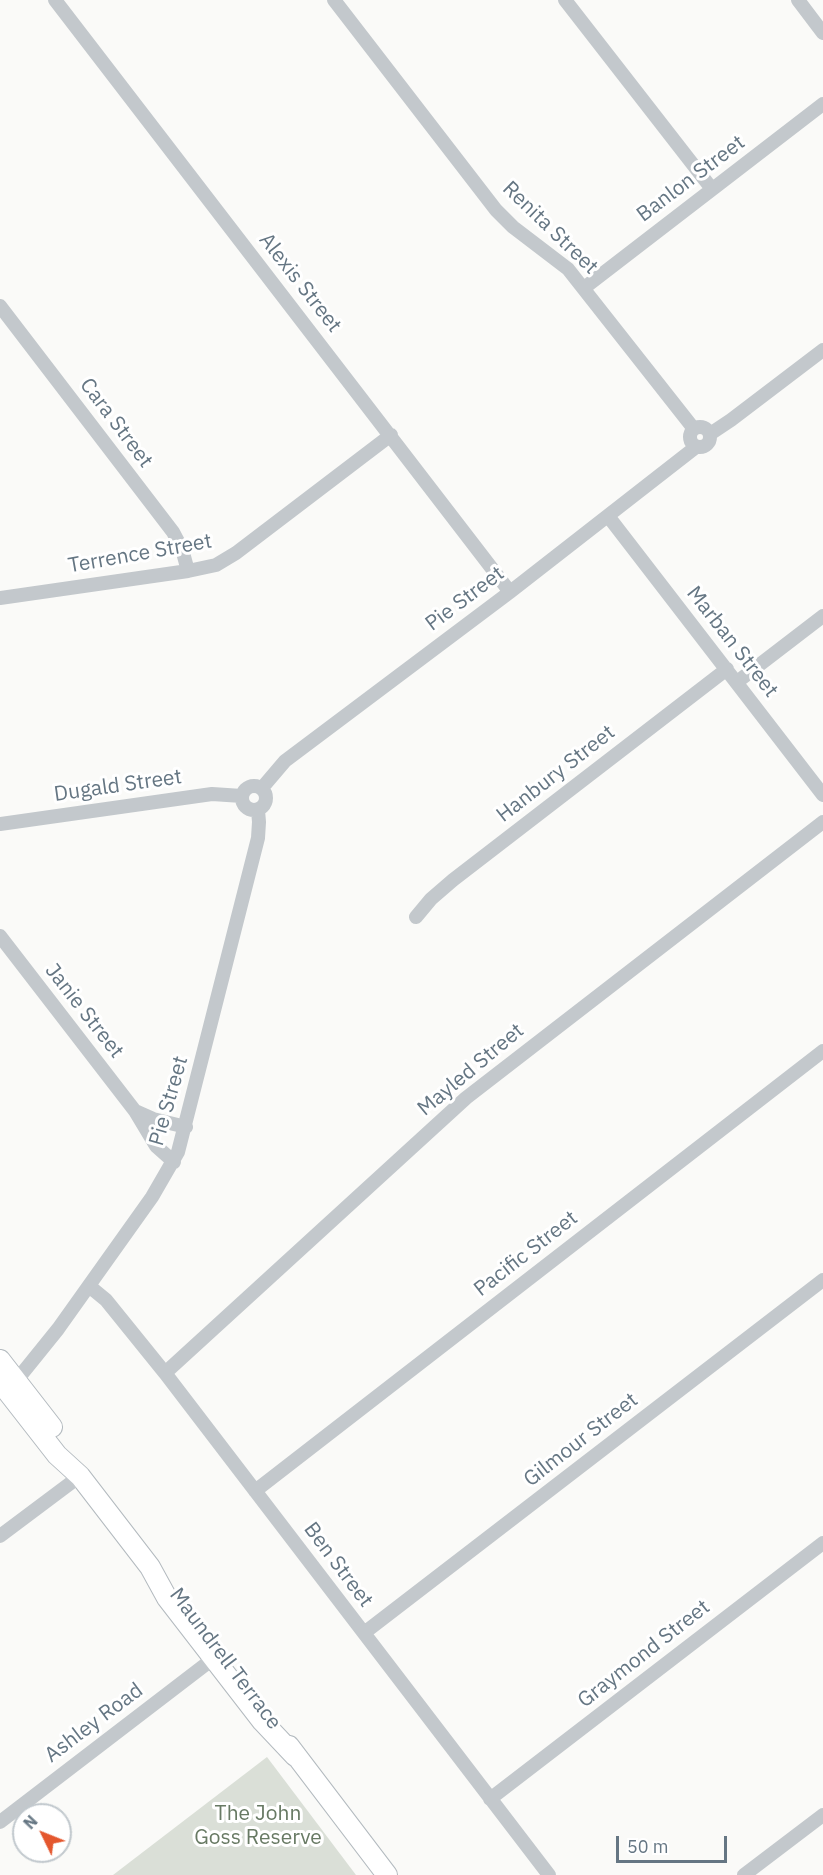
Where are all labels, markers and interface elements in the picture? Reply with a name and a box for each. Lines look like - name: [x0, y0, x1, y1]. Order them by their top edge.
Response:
- street label: Banlon Street: [632, 130, 750, 228]
- street label: Renita Street: [497, 176, 603, 280]
- street label: Alexis Street: [253, 228, 347, 338]
- street label: Cara Street: [74, 373, 158, 473]
- street label: Terrence Street: [66, 529, 214, 579]
- street label: Pie Street: [421, 561, 509, 637]
- street label: Marban Street: [681, 582, 783, 702]
- street label: Hanbury Street: [492, 720, 620, 828]
- street label: Dugald Street: [53, 765, 183, 807]
- street label: Janie Street: [39, 959, 129, 1063]
- street label: Mayled Street: [413, 1018, 529, 1122]
- street label: Pie Street: [144, 1053, 194, 1149]
- street label: Pacific Street: [469, 1206, 583, 1302]
- street label: Gilmour Street: [519, 1388, 643, 1492]
- street label: Ben Street: [298, 1518, 378, 1612]
- street label: Maundrell Terrace: [164, 1583, 286, 1735]
- street label: Graymond Street: [573, 1595, 715, 1713]
- street label: Ashley Road: [40, 1678, 148, 1768]
- park label: The John Goss Reserve: [194, 1801, 322, 1851]
- north arrow: [12, 1803, 72, 1863]
- text: N: [19, 1811, 42, 1833]
- scale bar: [619, 1824, 730, 1862]
- text: 50 m: [627, 1835, 669, 1858]

